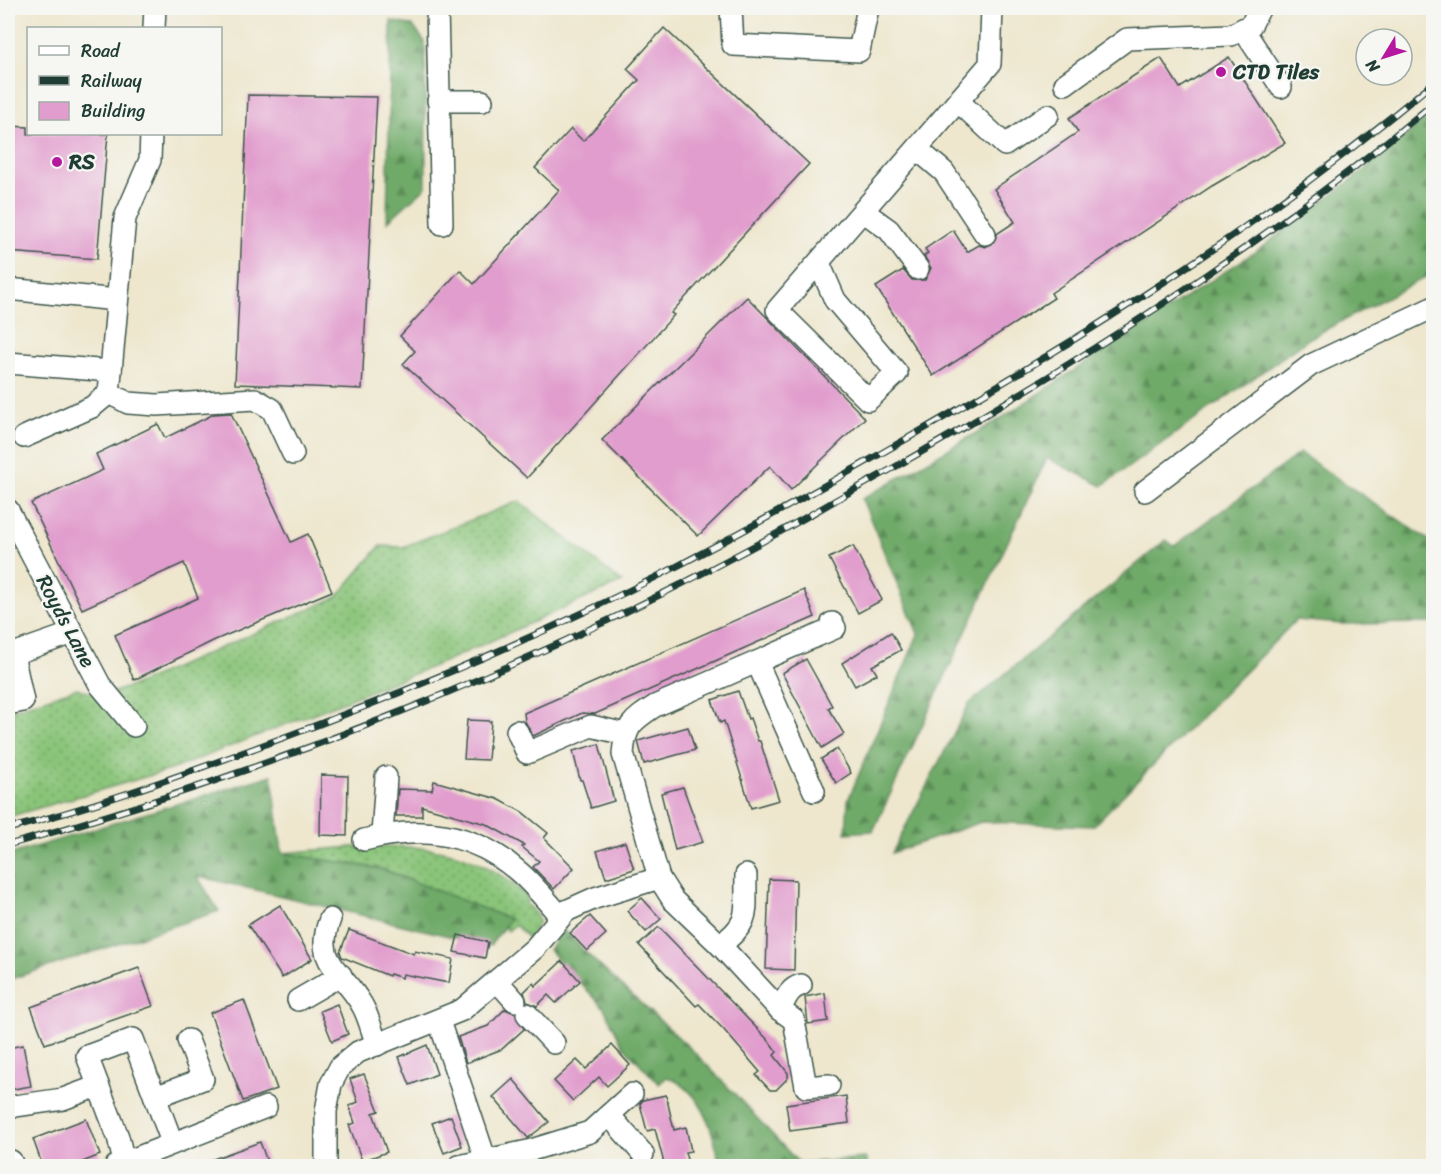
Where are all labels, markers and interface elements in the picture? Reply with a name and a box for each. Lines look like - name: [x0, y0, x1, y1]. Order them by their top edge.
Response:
- legend: [27, 27, 222, 135]
- north arrow: [1354, 27, 1414, 87]
- text: Road: [81, 35, 121, 67]
- text: N: [1357, 52, 1388, 80]
- place label: CTD Tiles: [1232, 53, 1320, 91]
- text: Railway: [81, 65, 143, 97]
- marker: CTD Tiles: [1214, 65, 1228, 79]
- text: Building: [81, 95, 145, 127]
- place label: RS: [68, 143, 96, 181]
- marker: RS: [50, 155, 64, 169]
- street label: Royds Lane: [25, 567, 107, 675]

